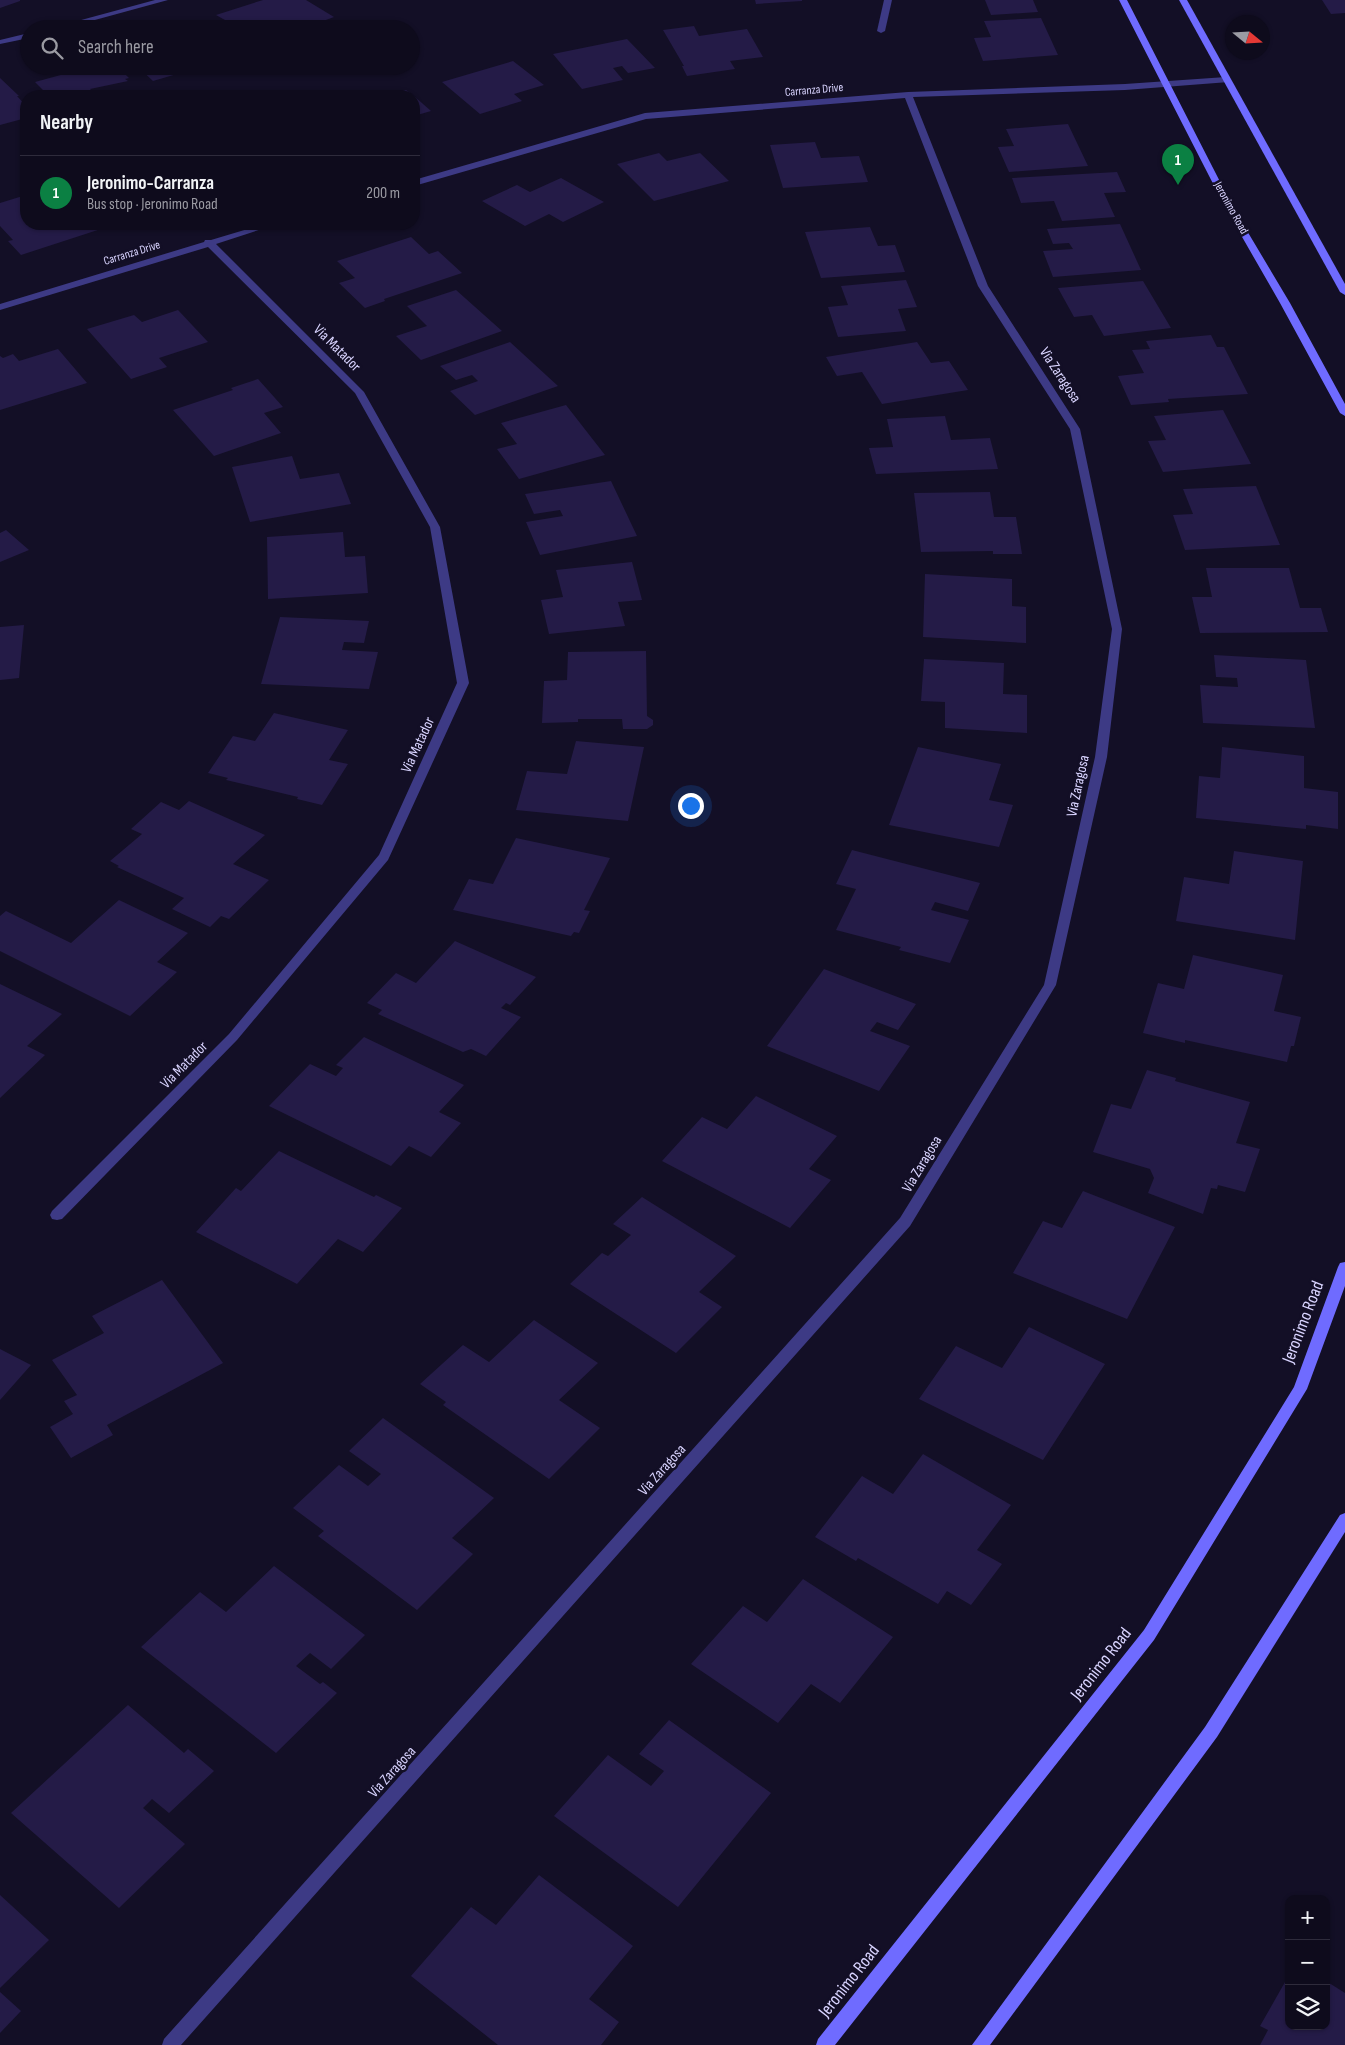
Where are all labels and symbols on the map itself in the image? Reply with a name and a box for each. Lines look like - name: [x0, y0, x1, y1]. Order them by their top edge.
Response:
- north arrow: [1225, 15, 1270, 60]
- street label: Carranza Drive: [784, 80, 844, 100]
- pin: 1: [1162, 144, 1194, 185]
- street label: Jeronimo Road: [1210, 178, 1251, 237]
- street label: Carranza Drive: [102, 237, 162, 269]
- street label: Via Matador: [309, 320, 365, 376]
- street label: Via Zaragosa: [1035, 344, 1085, 407]
- street label: Via Matador: [397, 713, 439, 776]
- street label: Via Zaragosa: [1062, 753, 1094, 819]
- your location: [678, 793, 704, 819]
- street label: Via Matador: [156, 1037, 212, 1093]
- street label: Via Zaragosa: [898, 1132, 946, 1196]
- street label: Jeronimo Road: [1277, 1278, 1328, 1367]
- street label: Via Zaragosa: [634, 1440, 690, 1500]
- street label: Jeronimo Road: [1066, 1624, 1136, 1705]
- street label: Via Zaragosa: [364, 1742, 420, 1802]
- street label: Jeronimo Road: [814, 1941, 884, 2022]

